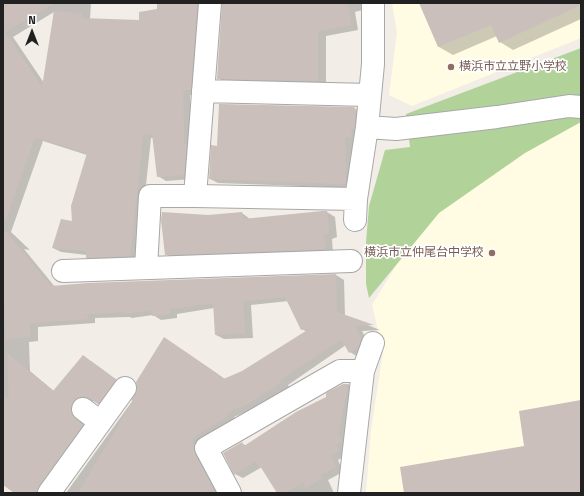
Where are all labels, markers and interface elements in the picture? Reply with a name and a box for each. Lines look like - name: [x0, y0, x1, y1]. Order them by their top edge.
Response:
- north arrow: [12, 12, 52, 52]
- text: N: [28, 12, 36, 28]
- place label: 横浜市立立野小学校: [459, 60, 567, 74]
- marker: 横浜市立立野小学校: [446, 62, 456, 72]
- place label: 横浜市立仲尾台中学校: [364, 246, 484, 260]
- marker: 横浜市立仲尾台中学校: [487, 248, 497, 258]

